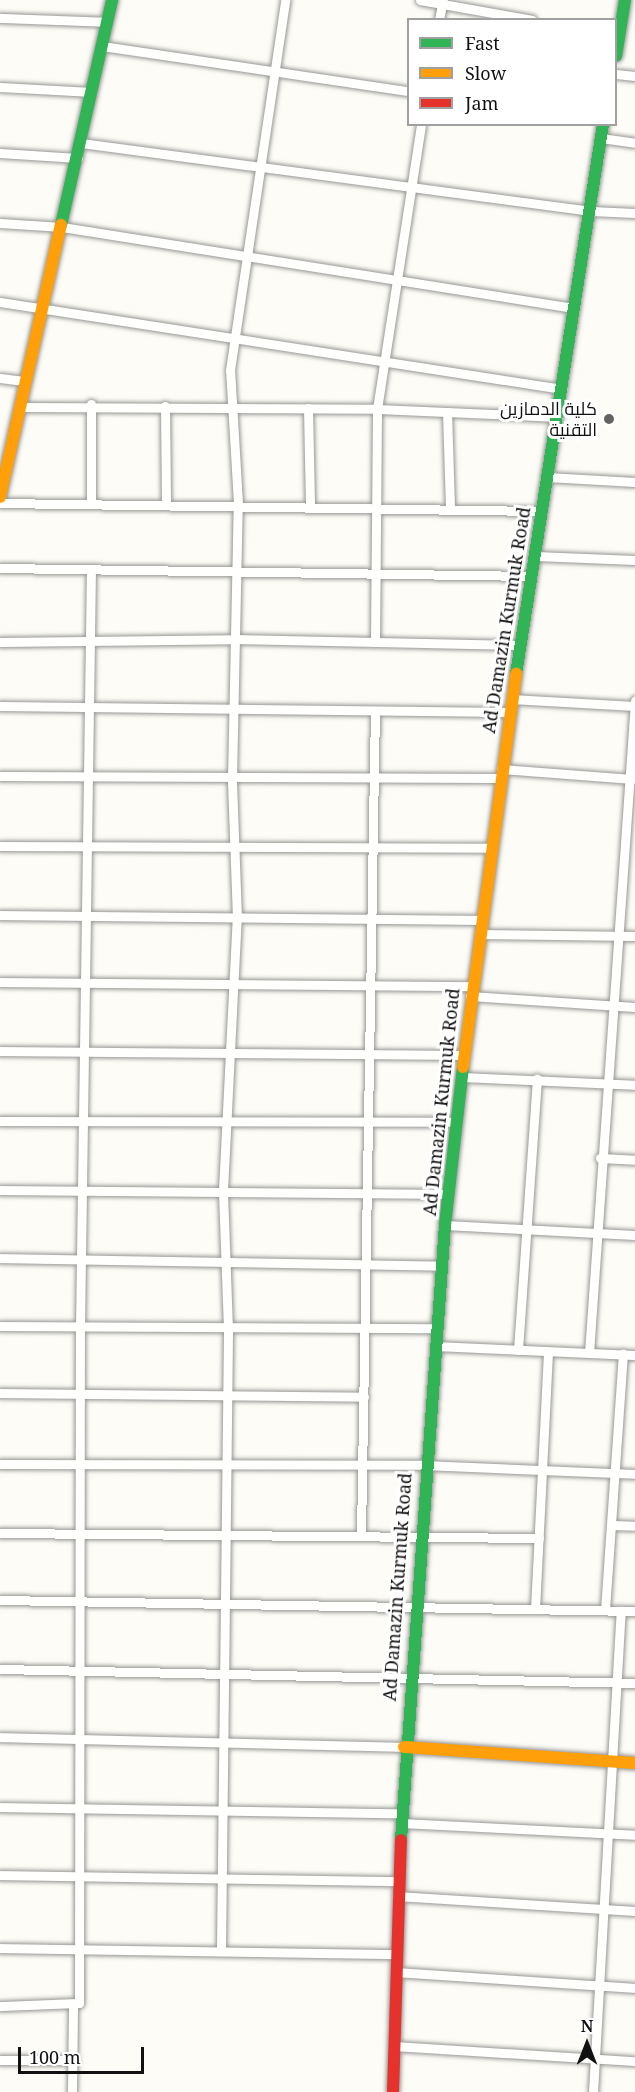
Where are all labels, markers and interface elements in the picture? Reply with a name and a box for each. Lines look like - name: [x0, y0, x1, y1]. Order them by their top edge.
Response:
- legend: [407, 18, 617, 126]
- text: Fast: [465, 31, 500, 55]
- text: Slow: [465, 61, 506, 85]
- text: Jam: [465, 91, 499, 115]
- place label: كلية الدمازين التقنية: [500, 398, 597, 440]
- marker: كلية الدمازين التقنية: [602, 412, 616, 426]
- street label: Ad Damazin Kurmuk Road: [477, 505, 535, 735]
- street label: Ad Damazin Kurmuk Road: [418, 987, 464, 1217]
- street label: Ad Damazin Kurmuk Road: [378, 1472, 416, 1702]
- north arrow: [557, 2014, 617, 2074]
- text: N: [581, 2015, 593, 2037]
- scale bar: [21, 2035, 147, 2073]
- text: 100 m: [29, 2045, 81, 2069]

